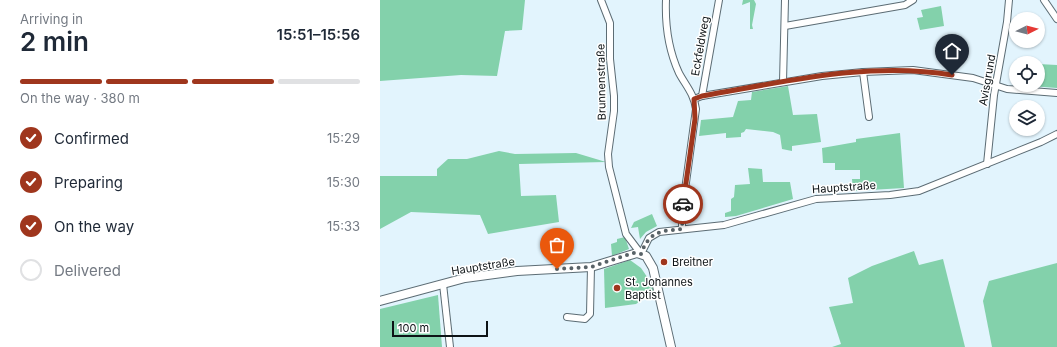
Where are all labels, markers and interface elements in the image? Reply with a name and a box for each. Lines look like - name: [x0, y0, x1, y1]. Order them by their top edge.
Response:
- text: Arriving in: [20, 11, 83, 27]
- north arrow: [1009, 12, 1045, 48]
- map controls: [1009, 12, 1045, 136]
- street label: Eckfeldweg: [688, 15, 712, 77]
- text: 15:51–15:56: [277, 25, 360, 44]
- text: 2 min: [20, 26, 89, 57]
- pin: [935, 34, 969, 75]
- icon: home: [941, 40, 963, 62]
- street label: Brunnenstraße: [593, 44, 609, 120]
- street label: Avisgrund: [976, 53, 998, 107]
- button: locate: [1009, 56, 1045, 92]
- text: On the way · 380 m: [20, 90, 140, 106]
- button: layers: [1009, 100, 1045, 136]
- icon: check: [20, 127, 42, 149]
- text: Confirmed: [54, 129, 129, 148]
- text: 15:29: [327, 130, 360, 146]
- icon: check: [20, 171, 42, 193]
- text: Preparing: [54, 173, 123, 192]
- text: 15:30: [327, 174, 360, 190]
- street label: Hauptstraße: [812, 178, 876, 196]
- courier: [663, 184, 703, 224]
- icon: car: [672, 193, 694, 215]
- icon: check: [20, 215, 42, 237]
- text: On the way: [54, 217, 134, 236]
- text: 15:33: [327, 218, 360, 234]
- pin: [540, 228, 574, 269]
- icon: bag: [546, 234, 568, 256]
- street label: Hauptstraße: [450, 254, 516, 278]
- place label: Breitner: [672, 255, 713, 269]
- marker: Breitner: [659, 257, 669, 267]
- text: Delivered: [54, 261, 121, 280]
- place label: St. Johannes Baptist: [625, 275, 693, 302]
- marker: St. Johannes Baptist: [612, 283, 622, 293]
- scale bar: [392, 319, 488, 338]
- text: 100 m: [398, 321, 429, 335]

